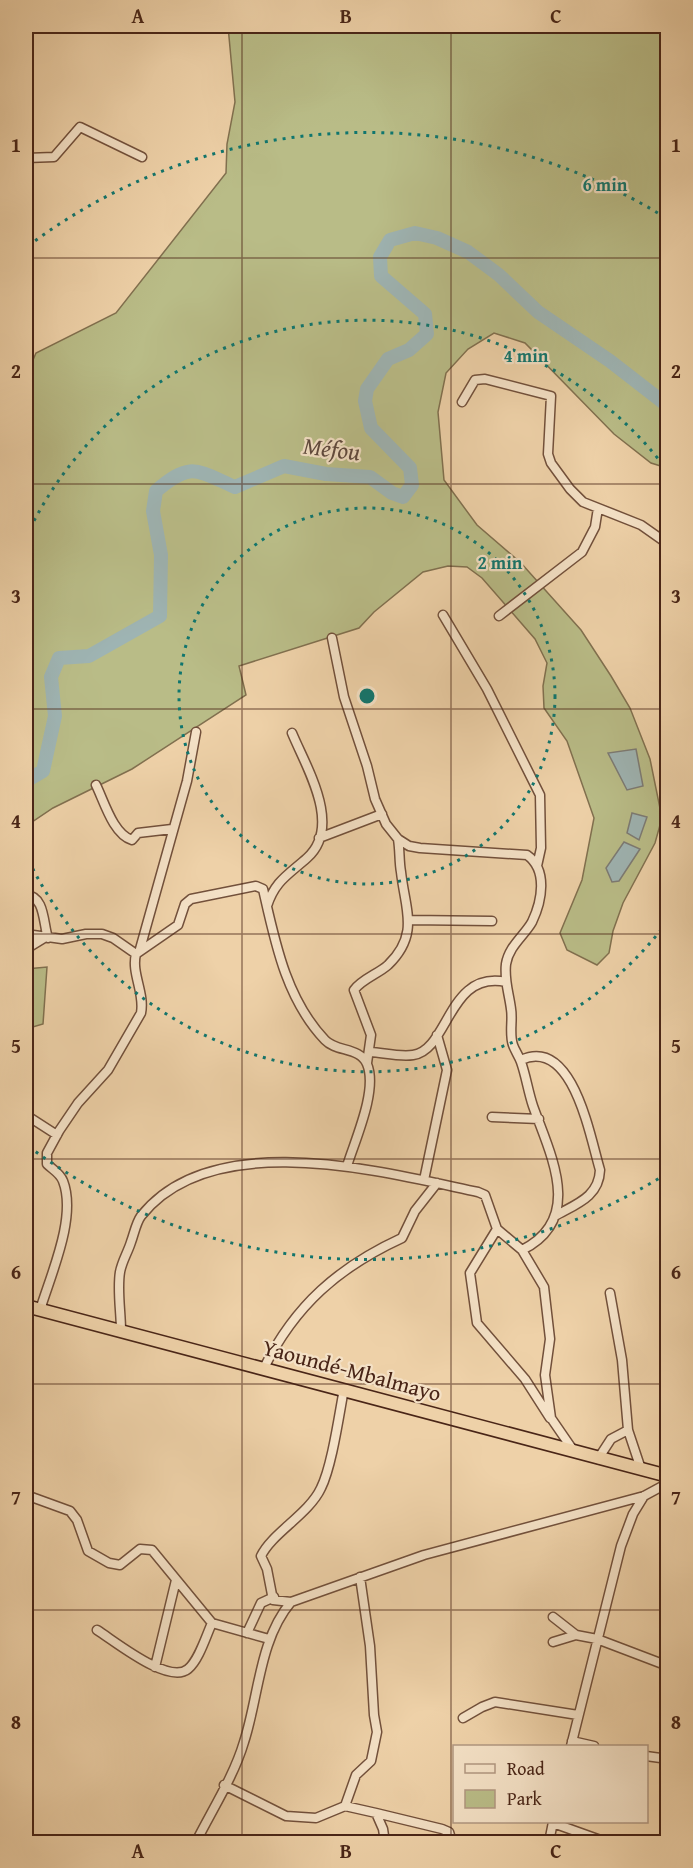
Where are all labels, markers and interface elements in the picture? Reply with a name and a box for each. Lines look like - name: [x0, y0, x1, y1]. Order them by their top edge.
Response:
- text: A: [132, 1, 145, 30]
- text: B: [340, 1, 352, 30]
- text: C: [550, 1, 562, 30]
- text: 1: [11, 130, 21, 159]
- text: 1: [671, 130, 681, 159]
- text: 6 min: [583, 171, 628, 198]
- text: 4 min: [504, 342, 549, 369]
- text: 2: [11, 356, 21, 385]
- text: 2: [671, 356, 681, 385]
- water label: Méfou: [302, 428, 363, 469]
- text: 2 min: [478, 549, 523, 576]
- text: 3: [11, 581, 21, 610]
- text: 3: [671, 581, 681, 610]
- centre of rings: [357, 686, 377, 706]
- text: 4: [11, 806, 21, 835]
- text: 4: [671, 806, 681, 835]
- text: 5: [11, 1031, 21, 1060]
- text: 5: [671, 1031, 681, 1060]
- text: 6: [11, 1257, 21, 1286]
- text: 6: [671, 1257, 681, 1286]
- street label: Yaoundé-Mbalmayo: [259, 1331, 445, 1409]
- text: 7: [11, 1482, 21, 1511]
- text: 7: [671, 1482, 681, 1511]
- text: 8: [11, 1707, 21, 1736]
- text: 8: [671, 1707, 681, 1736]
- legend: [453, 1745, 648, 1823]
- text: Road: [507, 1755, 545, 1782]
- text: Park: [507, 1785, 543, 1812]
- text: A: [132, 1836, 145, 1865]
- text: B: [340, 1836, 352, 1865]
- text: C: [550, 1836, 562, 1865]

